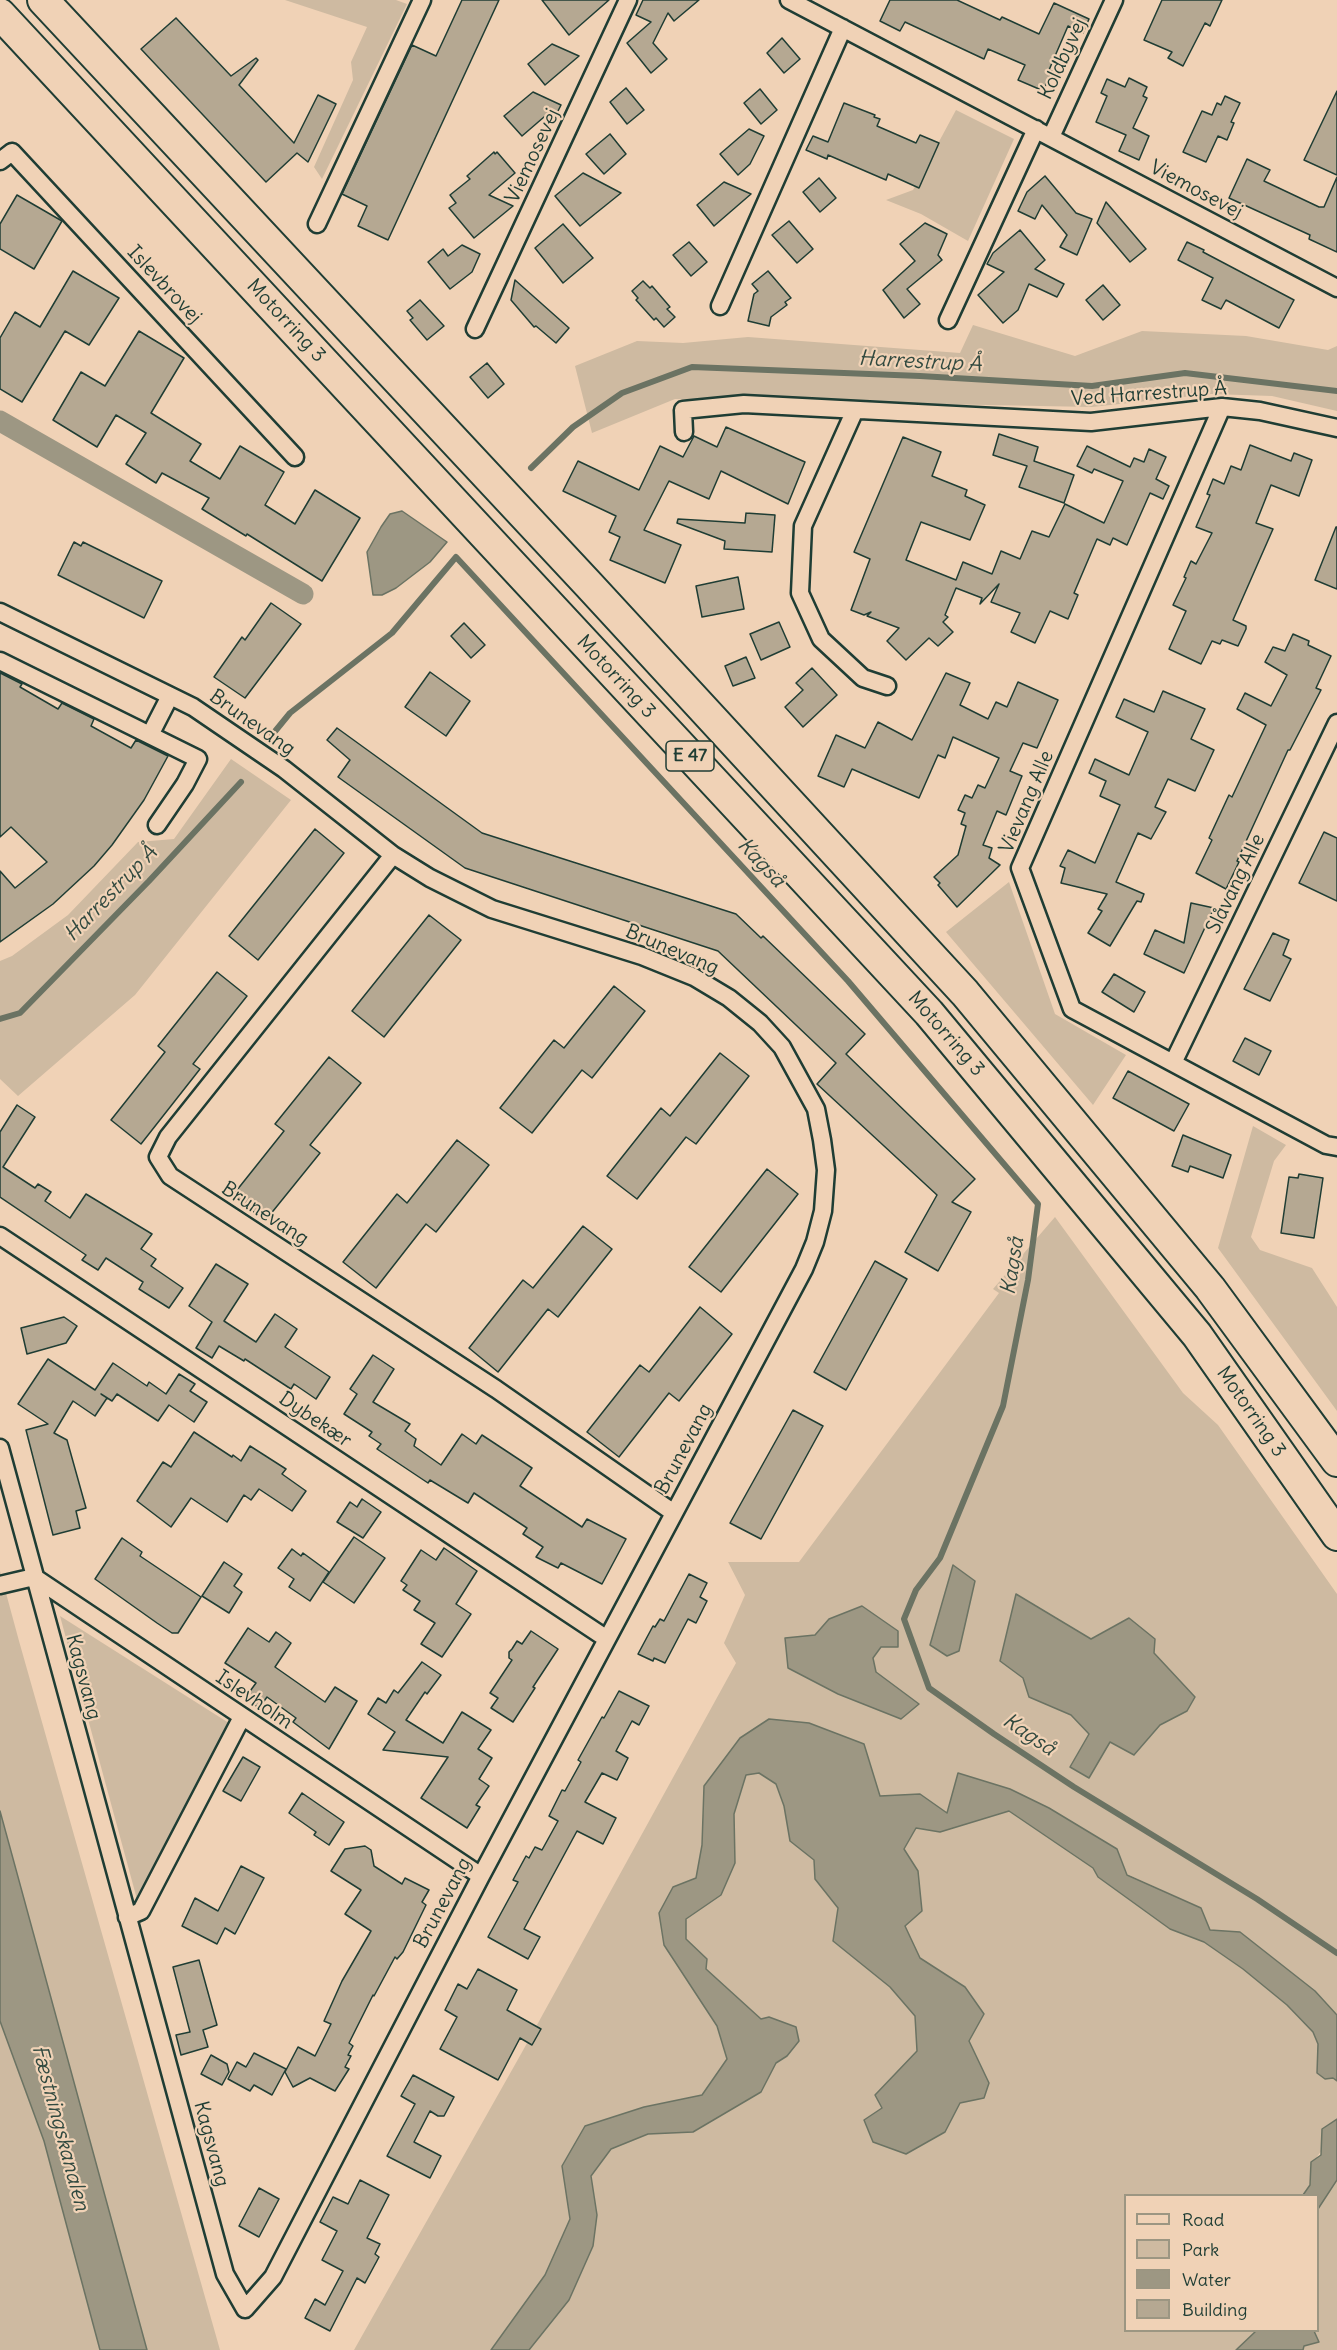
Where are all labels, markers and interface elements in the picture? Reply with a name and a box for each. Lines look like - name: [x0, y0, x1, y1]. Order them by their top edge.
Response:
- street label: Koldbyvej: [1034, 15, 1092, 103]
- street label: Viemosevej: [501, 105, 565, 207]
- street label: Viemosevej: [1146, 156, 1246, 224]
- street label: Islevbrovej: [122, 241, 206, 329]
- street label: Motorring 3: [241, 274, 331, 368]
- water label: Harrestrup Å: [858, 346, 982, 378]
- street label: Ved Harrestrup Å: [1070, 377, 1228, 411]
- street label: Motorring 3: [571, 630, 661, 724]
- street label: Brunevang: [205, 685, 299, 761]
- road number: E 47: [666, 741, 714, 771]
- street label: Vievang Alle: [995, 747, 1059, 857]
- street label: Slåvang Alle: [1202, 830, 1270, 938]
- water label: Kagså: [732, 833, 790, 893]
- water label: Harrestrup Å: [59, 841, 163, 947]
- street label: Brunevang: [622, 920, 722, 980]
- street label: Motorring 3: [903, 987, 989, 1081]
- street label: Brunevang: [217, 1177, 313, 1251]
- water label: Kagså: [996, 1235, 1030, 1297]
- street label: Motorring 3: [1211, 1362, 1291, 1462]
- street label: Dybekær: [274, 1387, 356, 1453]
- street label: Brunevang: [650, 1400, 718, 1498]
- street label: Kagsvang: [60, 1632, 106, 1722]
- street label: Islevholm: [211, 1666, 297, 1734]
- water label: Kagså: [998, 1708, 1060, 1762]
- street label: Brunevang: [409, 1854, 477, 1952]
- water label: Fæstningskanalen: [26, 2043, 94, 2213]
- street label: Kagsvang: [188, 2099, 234, 2189]
- legend: [1124, 2194, 1319, 2332]
- text: Road: [1182, 2208, 1224, 2231]
- text: Park: [1182, 2238, 1219, 2261]
- text: Water: [1182, 2268, 1231, 2291]
- text: Building: [1182, 2298, 1247, 2321]

